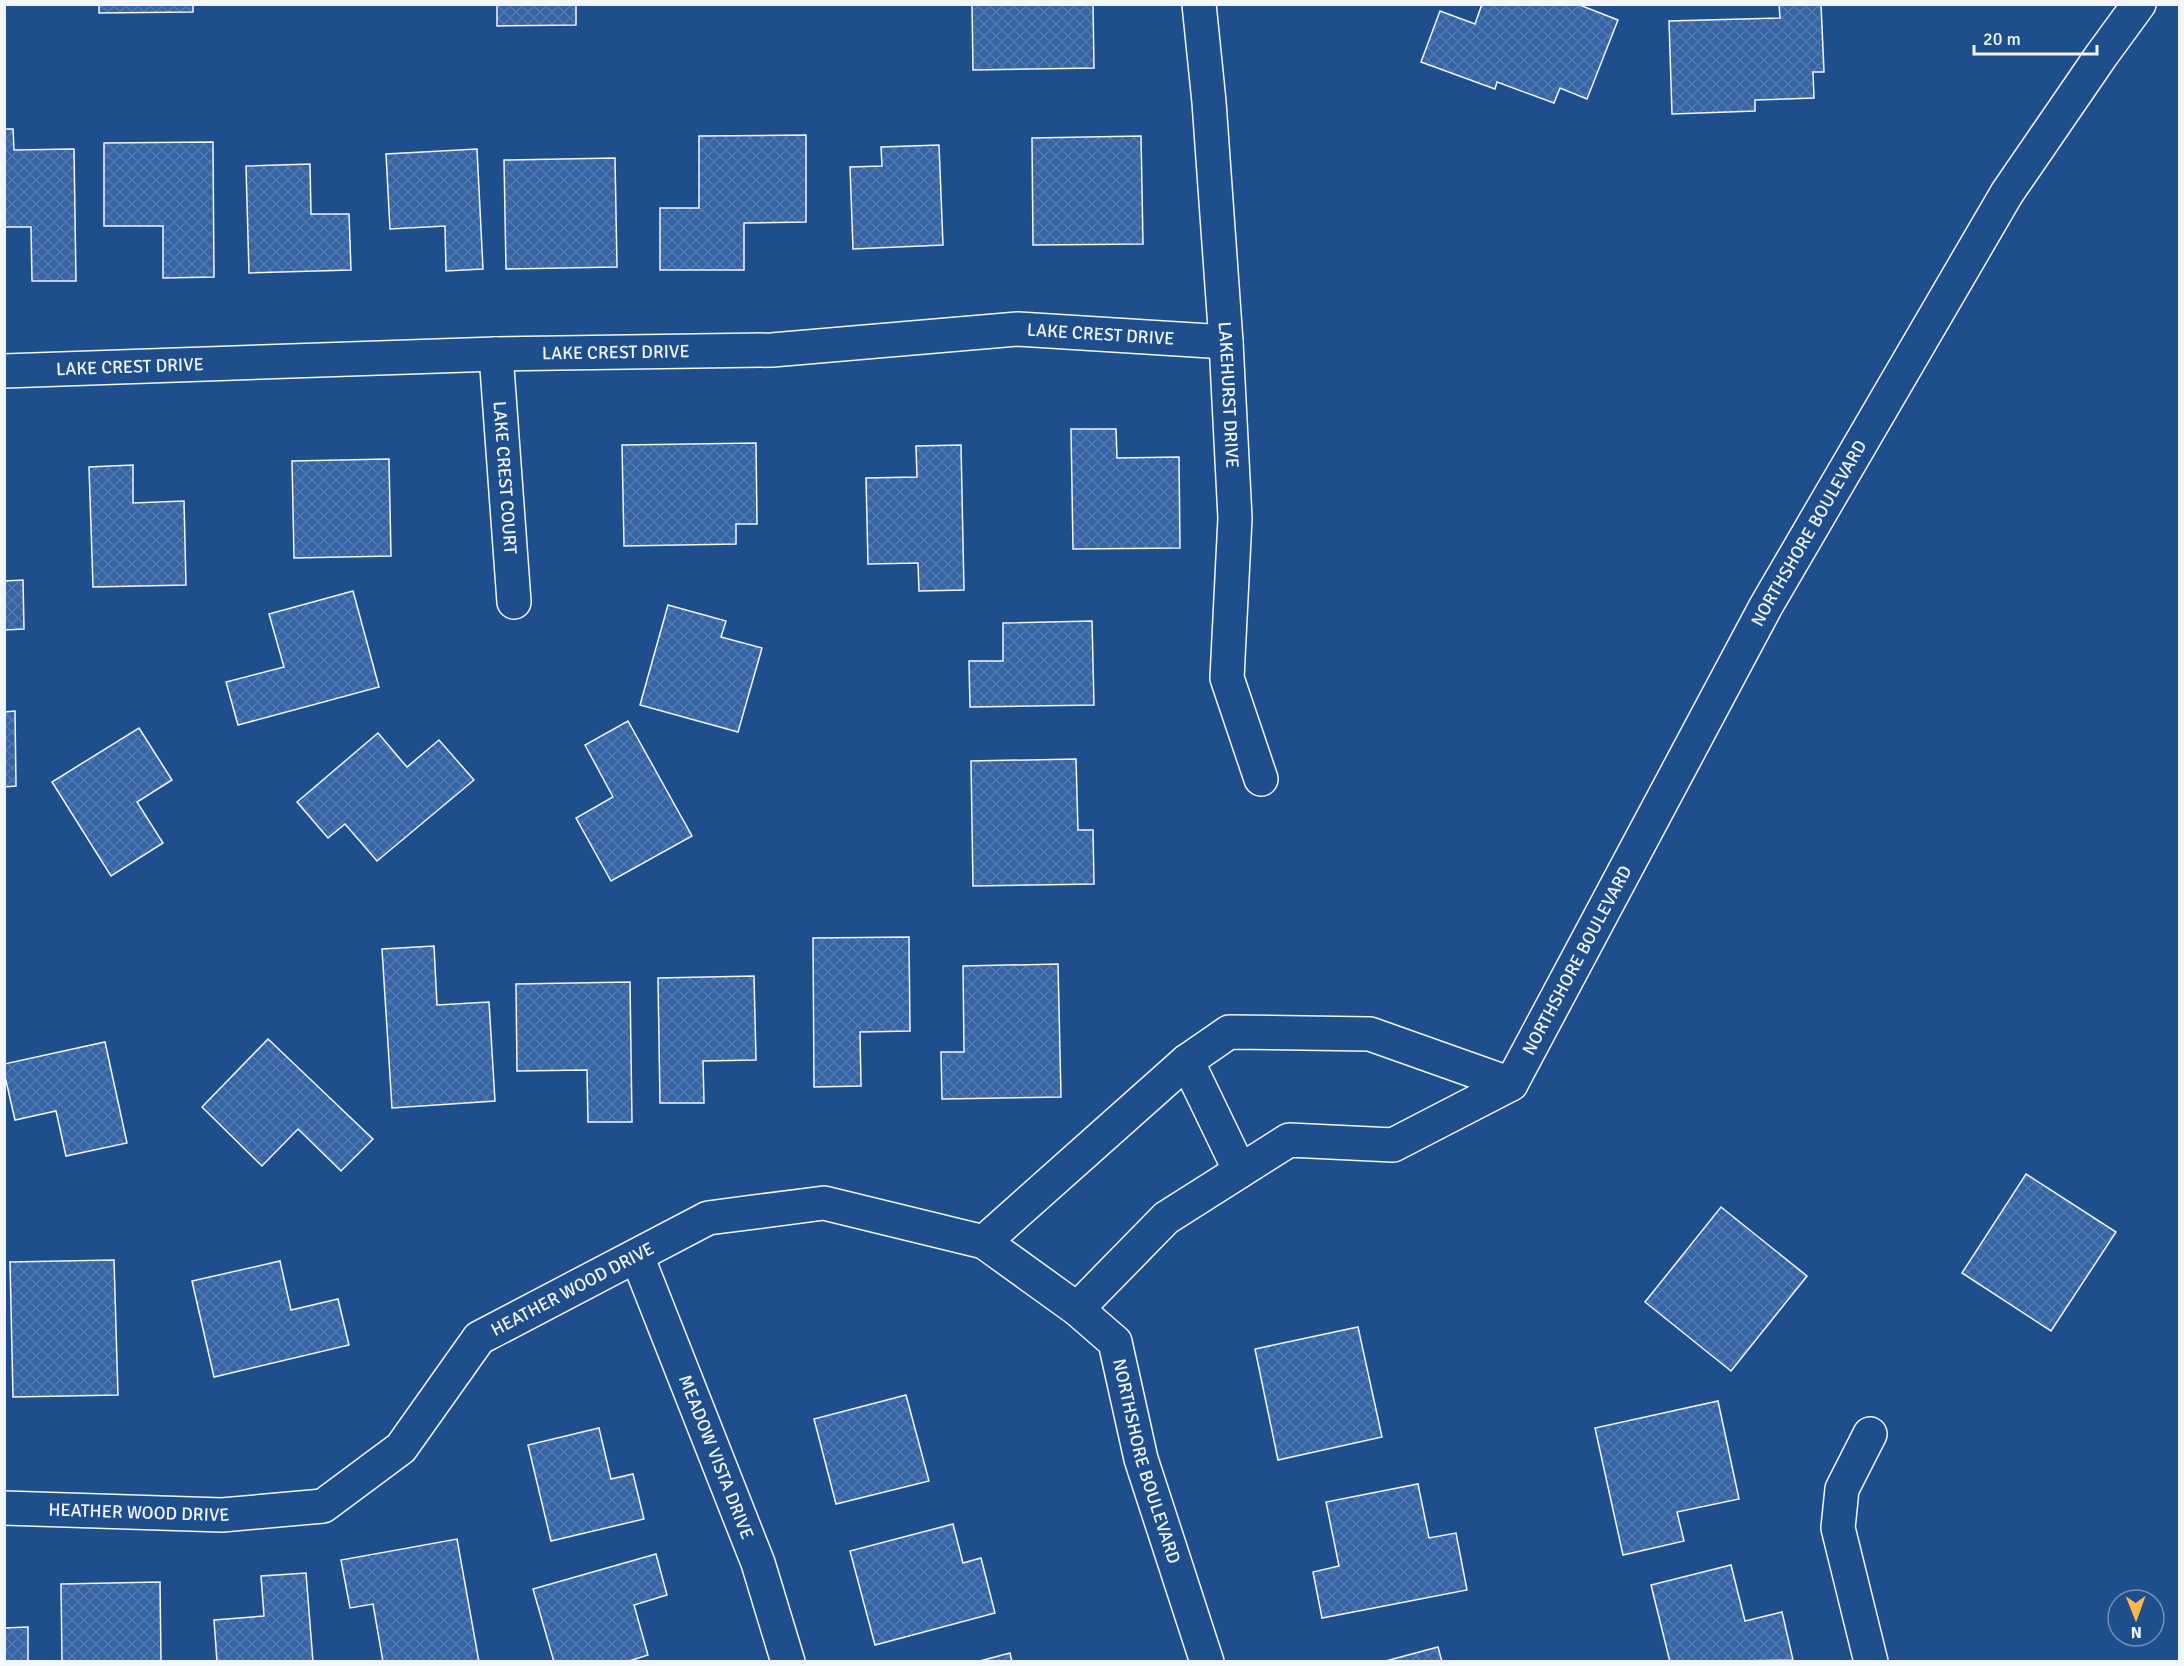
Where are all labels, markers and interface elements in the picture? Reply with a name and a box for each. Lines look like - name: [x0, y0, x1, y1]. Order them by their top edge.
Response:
- scale bar: [1974, 18, 2097, 56]
- text: 20 m: [1983, 28, 2021, 50]
- street label: LAKE CREST DRIVE: [1026, 319, 1175, 350]
- street label: LAKEHURST DRIVE: [1214, 321, 1243, 469]
- street label: LAKE CREST DRIVE: [542, 340, 690, 364]
- street label: LAKE CREST DRIVE: [56, 353, 204, 380]
- street label: LAKE CREST COURT: [488, 400, 522, 555]
- street label: NORTHSHORE BOULEVARD: [1746, 436, 1871, 630]
- street label: NORTHSHORE BOULEVARD: [1517, 862, 1636, 1059]
- street label: HEATHER WOOD DRIVE: [487, 1237, 658, 1341]
- street label: NORTHSHORE BOULEVARD: [1108, 1357, 1185, 1566]
- street label: MEADOW VISTA DRIVE: [674, 1372, 758, 1542]
- street label: HEATHER WOOD DRIVE: [48, 1498, 230, 1526]
- north arrow: [2106, 1588, 2166, 1648]
- text: N: [2131, 1622, 2142, 1642]

